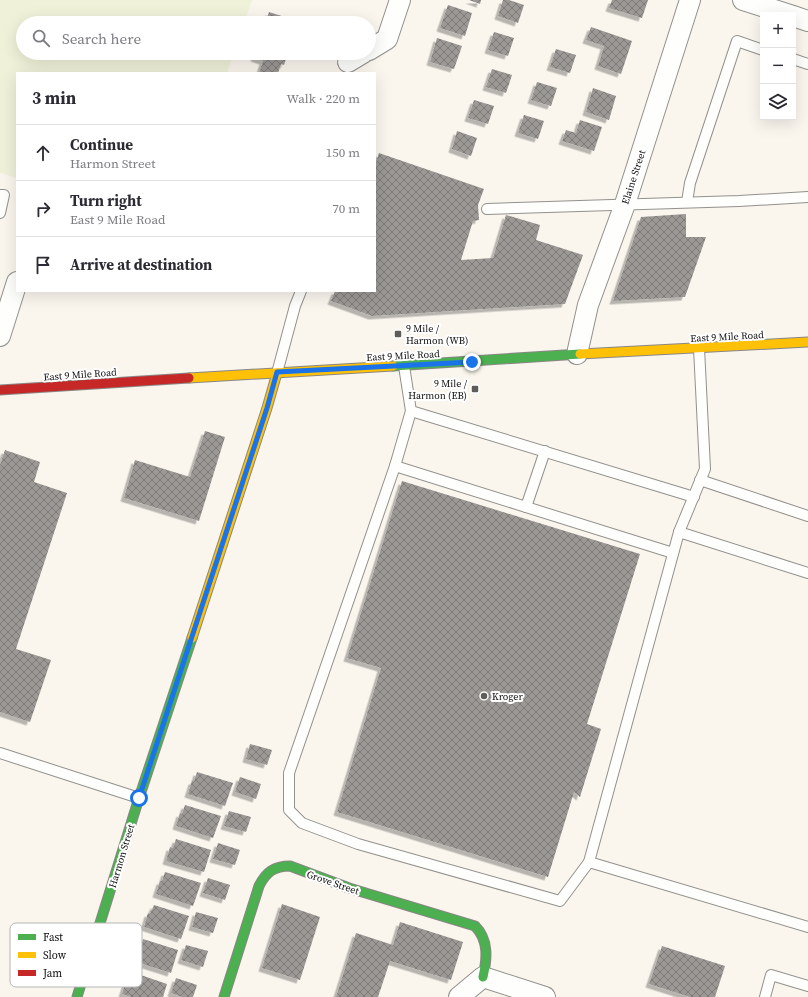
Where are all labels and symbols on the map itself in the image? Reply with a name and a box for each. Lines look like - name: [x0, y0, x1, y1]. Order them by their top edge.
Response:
- street label: Elaine Street: [619, 148, 649, 206]
- place label: 9 Mile / Harmon (WB): [406, 322, 468, 347]
- street label: East 9 Mile Road: [690, 328, 764, 345]
- marker: 9 Mile / Harmon (WB): [393, 329, 403, 339]
- street label: East 9 Mile Road: [366, 347, 440, 364]
- route end: [463, 353, 481, 371]
- street label: East 9 Mile Road: [43, 365, 117, 384]
- place label: 9 Mile / Harmon (EB): [408, 377, 468, 402]
- marker: 9 Mile / Harmon (EB): [470, 384, 480, 394]
- place label: Kroger: [492, 690, 523, 703]
- marker: Kroger: [479, 691, 489, 701]
- route start: [130, 789, 148, 807]
- street label: Harmon Street: [106, 822, 138, 889]
- street label: Grove Street: [305, 867, 361, 898]
- legend: [10, 923, 142, 987]
- text: Fast: [43, 930, 63, 945]
- text: Slow: [43, 948, 67, 963]
- text: Jam: [42, 966, 62, 981]

